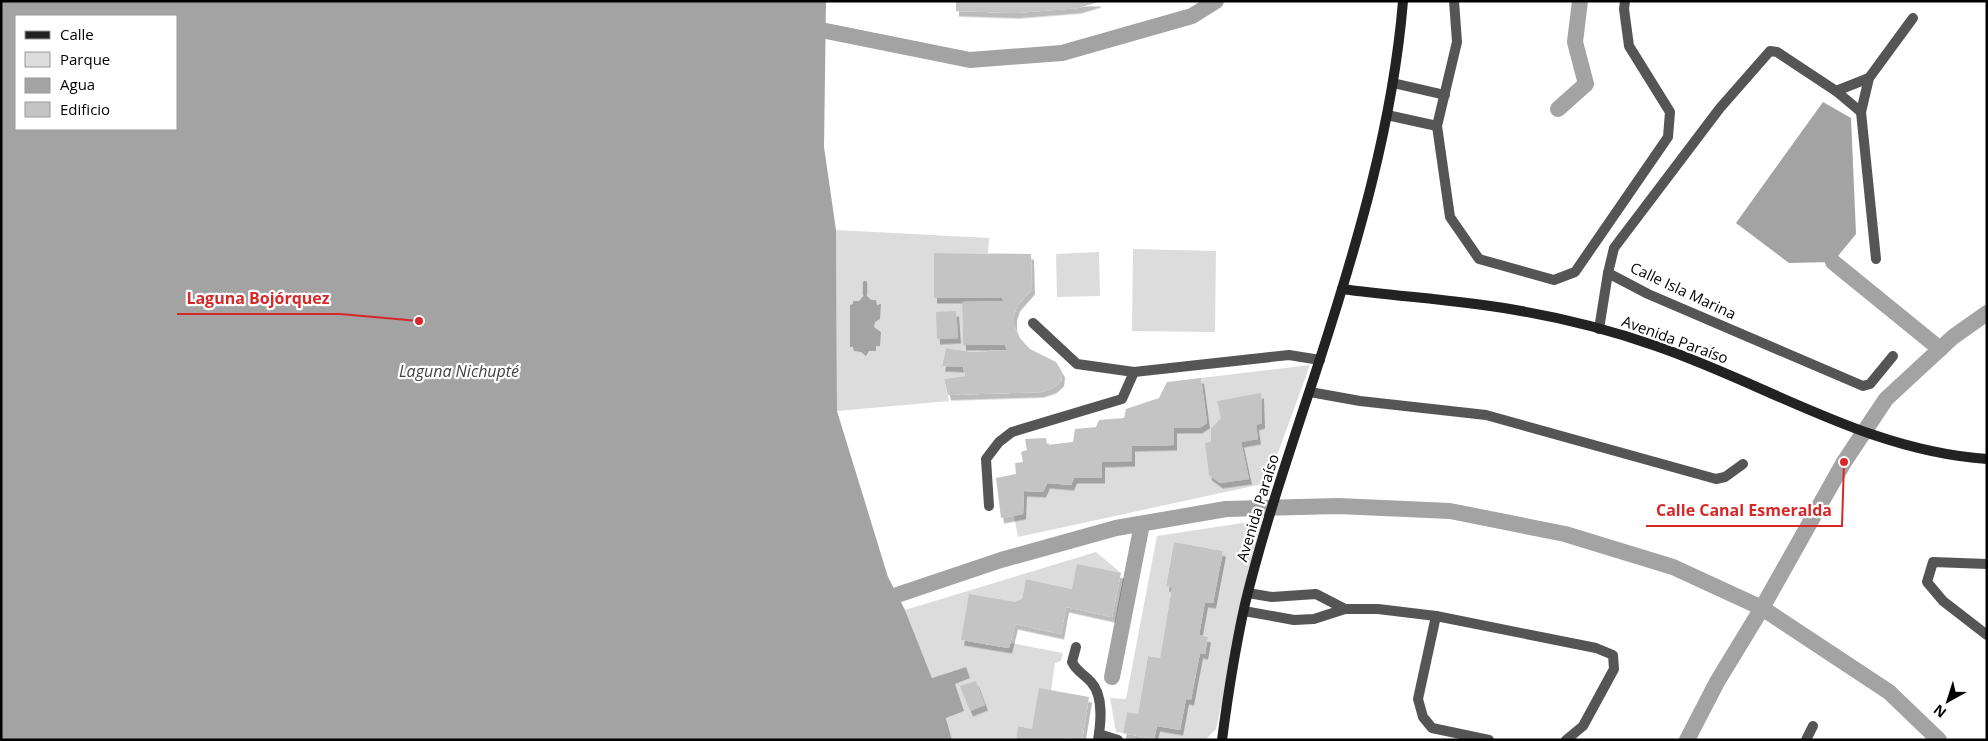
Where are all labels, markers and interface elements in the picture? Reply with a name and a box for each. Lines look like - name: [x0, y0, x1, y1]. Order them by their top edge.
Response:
- legend: [15, 15, 178, 130]
- text: Calle: [60, 24, 94, 44]
- text: Parque: [60, 49, 110, 69]
- text: Agua: [60, 74, 95, 94]
- text: Edificio: [60, 99, 110, 119]
- street label: Calle Isla Marina: [1627, 257, 1739, 323]
- callout: Laguna Bojórquez: [177, 283, 340, 314]
- text: Laguna Bojórquez: [186, 287, 330, 309]
- street label: Avenida Paraíso: [1619, 311, 1731, 368]
- water label: Laguna Nichupté: [399, 360, 519, 382]
- street label: Avenida Paraíso: [1231, 451, 1283, 564]
- callout: Calle Canal Esmeralda: [1646, 495, 1842, 526]
- text: Calle Canal Esmeralda: [1656, 499, 1832, 521]
- north arrow: [1923, 676, 1973, 726]
- text: N: [1929, 701, 1950, 722]

